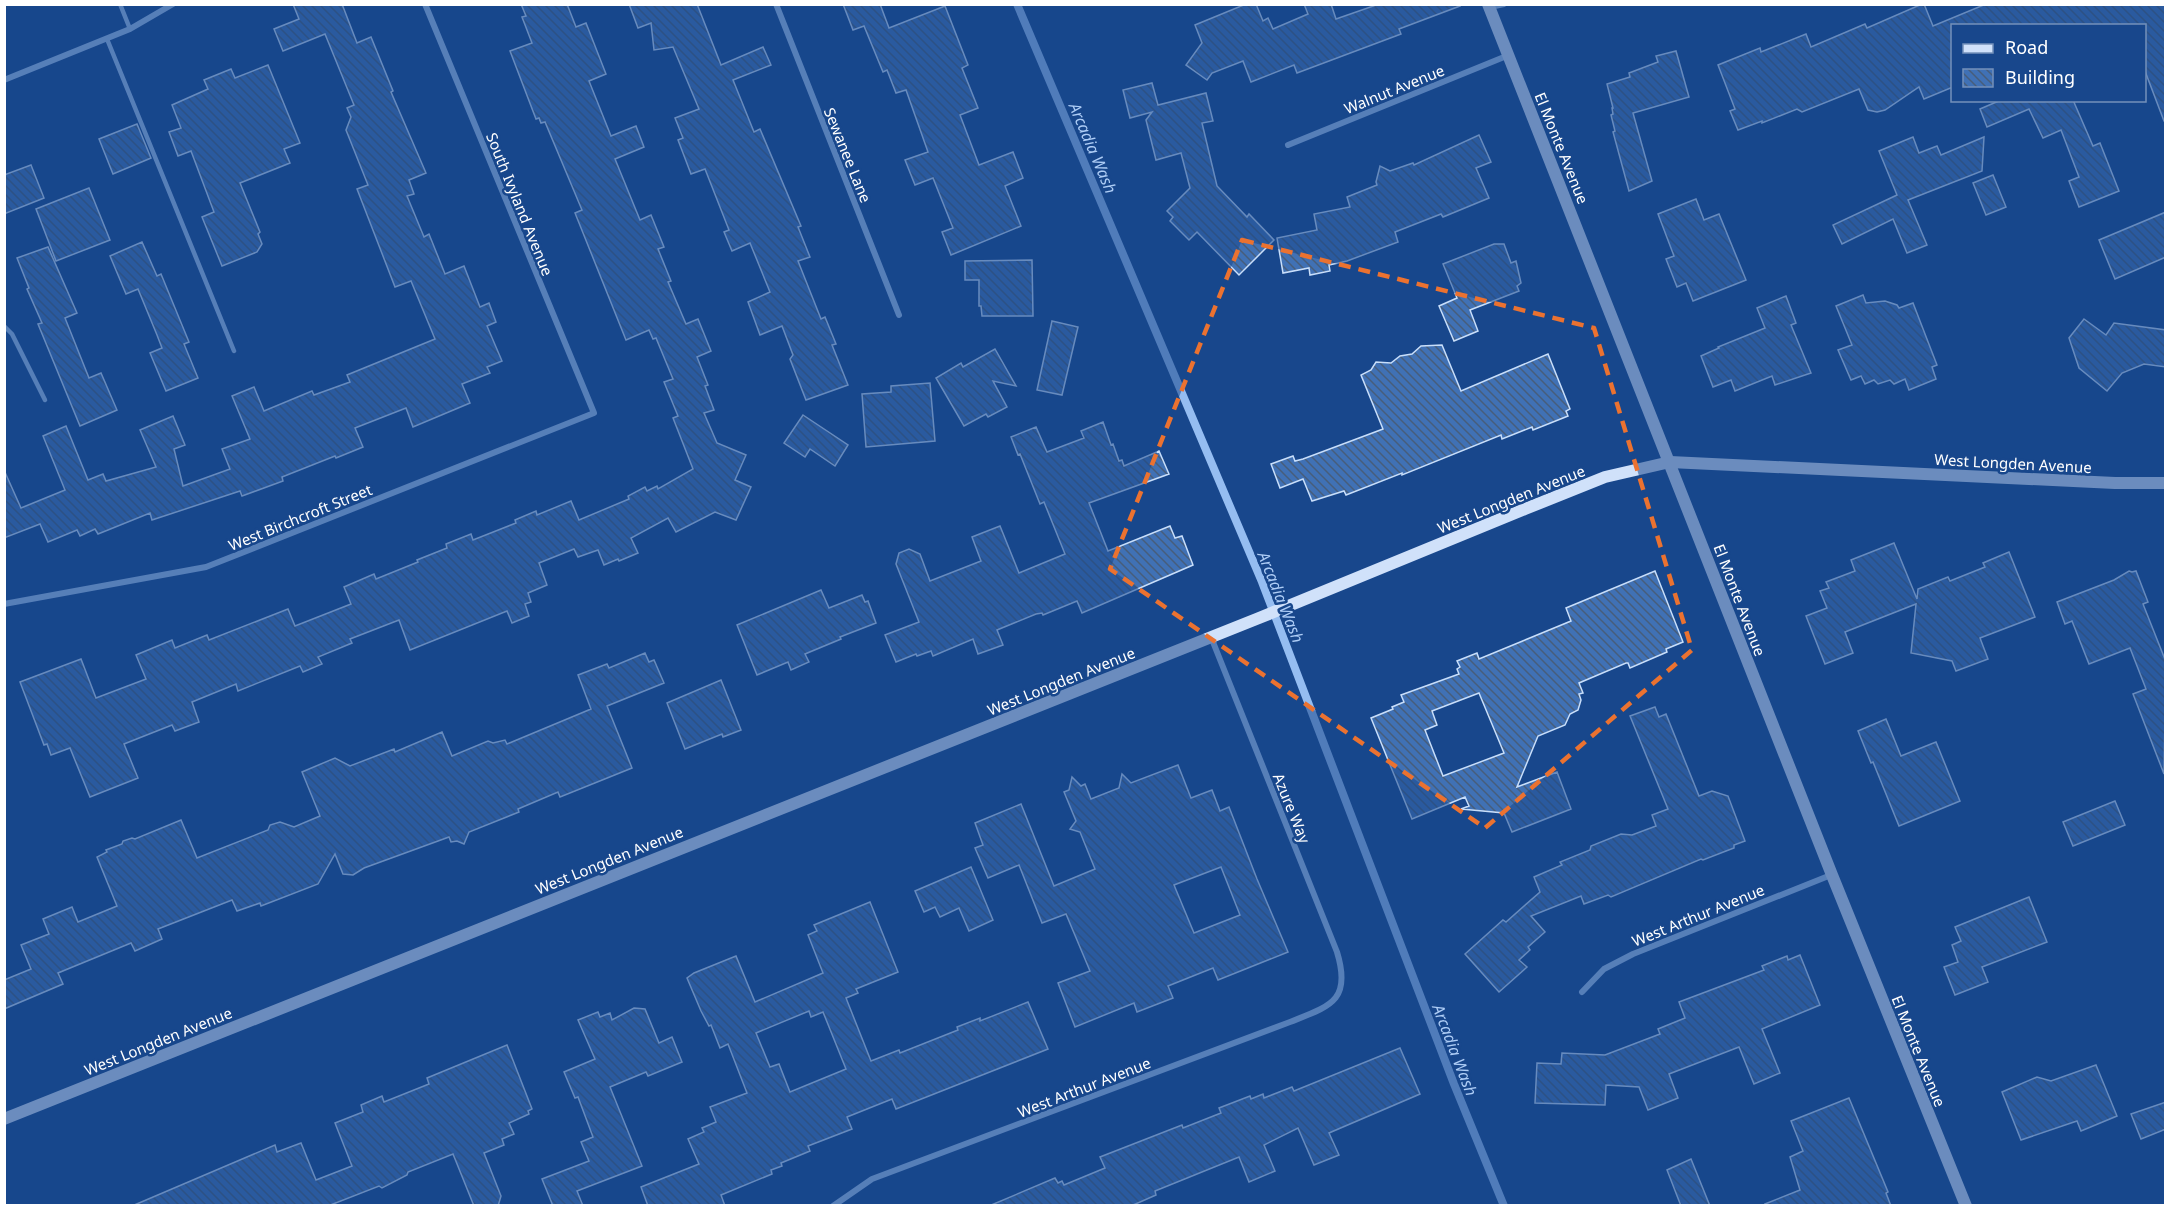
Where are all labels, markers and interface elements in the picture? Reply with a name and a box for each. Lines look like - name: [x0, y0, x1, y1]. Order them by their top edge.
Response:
- legend: [1951, 24, 2146, 102]
- text: Road: [2005, 35, 2048, 59]
- street label: Walnut Avenue: [1341, 60, 1447, 118]
- text: Building: [2005, 65, 2075, 89]
- street label: El Monte Avenue: [1531, 89, 1593, 207]
- water label: Arcadia Wash: [1064, 98, 1122, 197]
- street label: Sewanee Lane: [820, 105, 876, 205]
- street label: South Ivyland Avenue: [482, 129, 558, 279]
- street label: West Longden Avenue: [1934, 449, 2092, 477]
- street label: West Longden Avenue: [1434, 460, 1588, 538]
- street label: West Birchcroft Street: [225, 479, 375, 555]
- street label: El Monte Avenue: [1709, 541, 1771, 659]
- water label: Arcadia Wash: [1252, 547, 1309, 646]
- street label: West Longden Avenue: [984, 642, 1138, 720]
- street label: Azure Way: [1269, 770, 1315, 846]
- street label: West Longden Avenue: [532, 821, 686, 899]
- street label: West Arthur Avenue: [1629, 879, 1767, 951]
- street label: El Monte Avenue: [1888, 992, 1950, 1110]
- water label: Arcadia Wash: [1427, 1000, 1483, 1099]
- street label: West Longden Avenue: [81, 1002, 235, 1080]
- street label: West Arthur Avenue: [1015, 1052, 1153, 1122]

